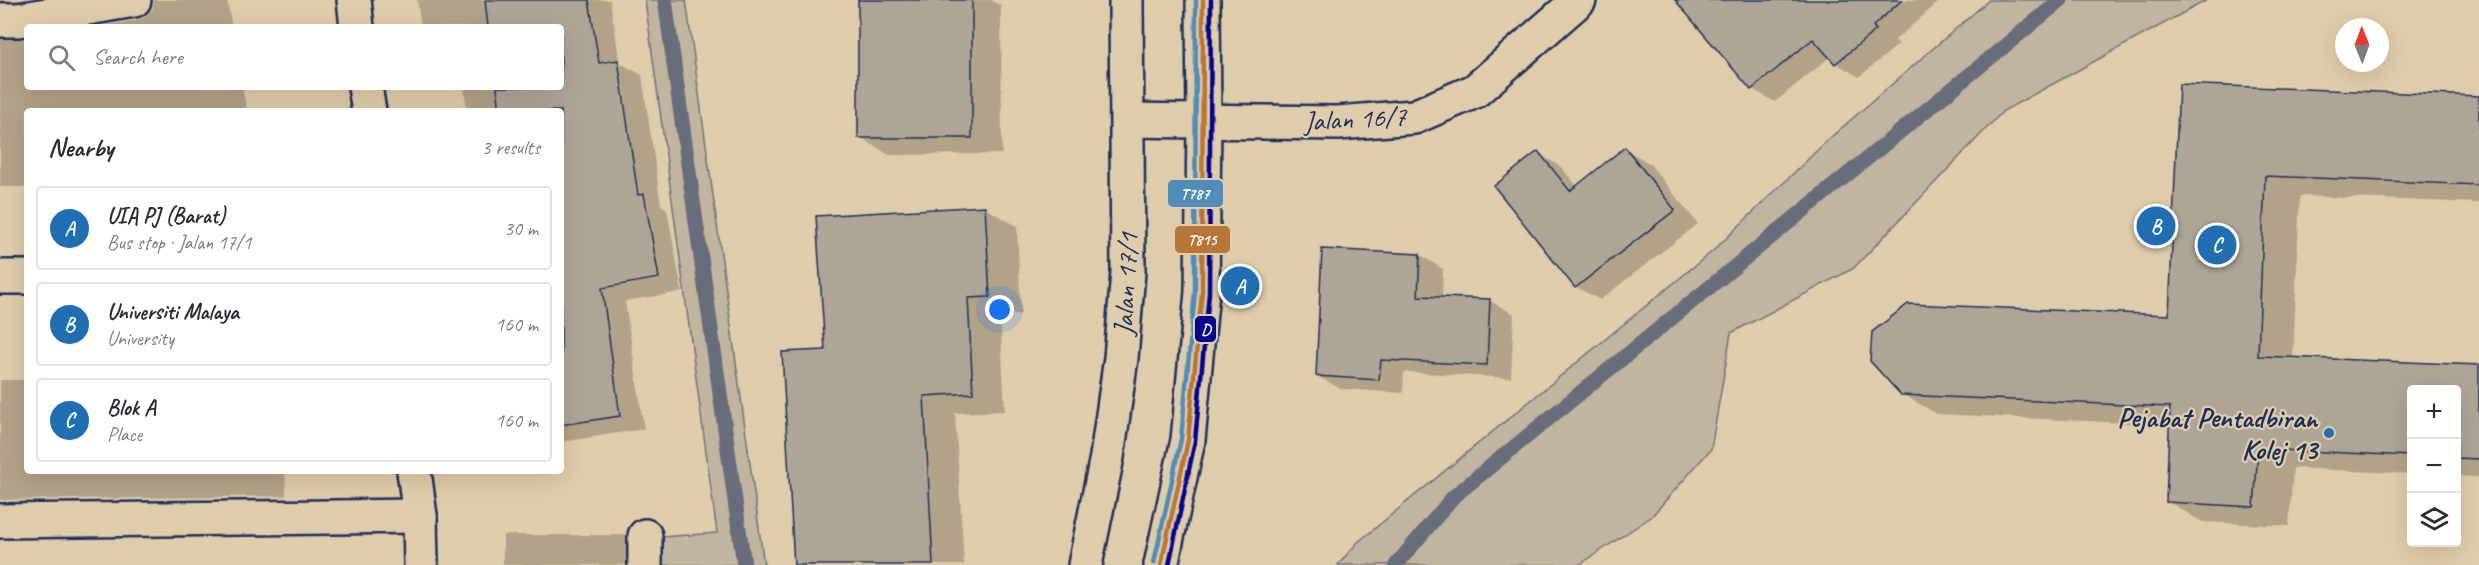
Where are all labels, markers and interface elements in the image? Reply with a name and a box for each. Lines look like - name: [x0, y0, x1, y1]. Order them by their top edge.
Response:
- north arrow: [2335, 18, 2389, 72]
- search box: [24, 24, 564, 90]
- icon: search: [45, 41, 78, 74]
- text: Search here: [93, 43, 183, 71]
- street label: Jalan 16/7: [1301, 98, 1409, 139]
- text: Nearby: [48, 131, 113, 164]
- text: 3 results: [481, 135, 540, 160]
- line badge: T787: [1167, 179, 1224, 208]
- text: T787: [1181, 184, 1211, 204]
- text: UIA PJ (Barat): [107, 202, 225, 230]
- pin: B: [2136, 204, 2176, 248]
- text: A: [64, 216, 75, 241]
- text: 30 m: [504, 216, 538, 241]
- pin: C: [2198, 222, 2236, 268]
- line badge: T815: [1174, 225, 1231, 254]
- text: Bus stop · Jalan 17/1: [107, 230, 251, 255]
- street label: Jalan 17/1: [1105, 230, 1146, 338]
- text: T815: [1188, 230, 1218, 250]
- pin: A: [1220, 264, 1260, 308]
- your location: [985, 295, 1014, 324]
- text: Universiti Malaya: [107, 298, 239, 326]
- text: B: [64, 312, 75, 337]
- text: 160 m: [495, 312, 538, 337]
- line badge: D: [1194, 315, 1217, 343]
- text: D: [1201, 320, 1212, 340]
- text: University: [107, 326, 174, 351]
- map controls: [2407, 385, 2461, 547]
- button: +: [2407, 385, 2461, 439]
- text: Blok A: [107, 394, 155, 422]
- place label: Pejabat Pentadbiran Kolej 13: [2117, 400, 2319, 467]
- text: C: [65, 408, 74, 433]
- text: 160 m: [495, 408, 538, 433]
- text: Place: [107, 422, 142, 447]
- marker: Pejabat Pentadbiran Kolej 13: [2322, 426, 2336, 440]
- button: −: [2407, 439, 2461, 493]
- button: layers: [2407, 493, 2461, 547]

